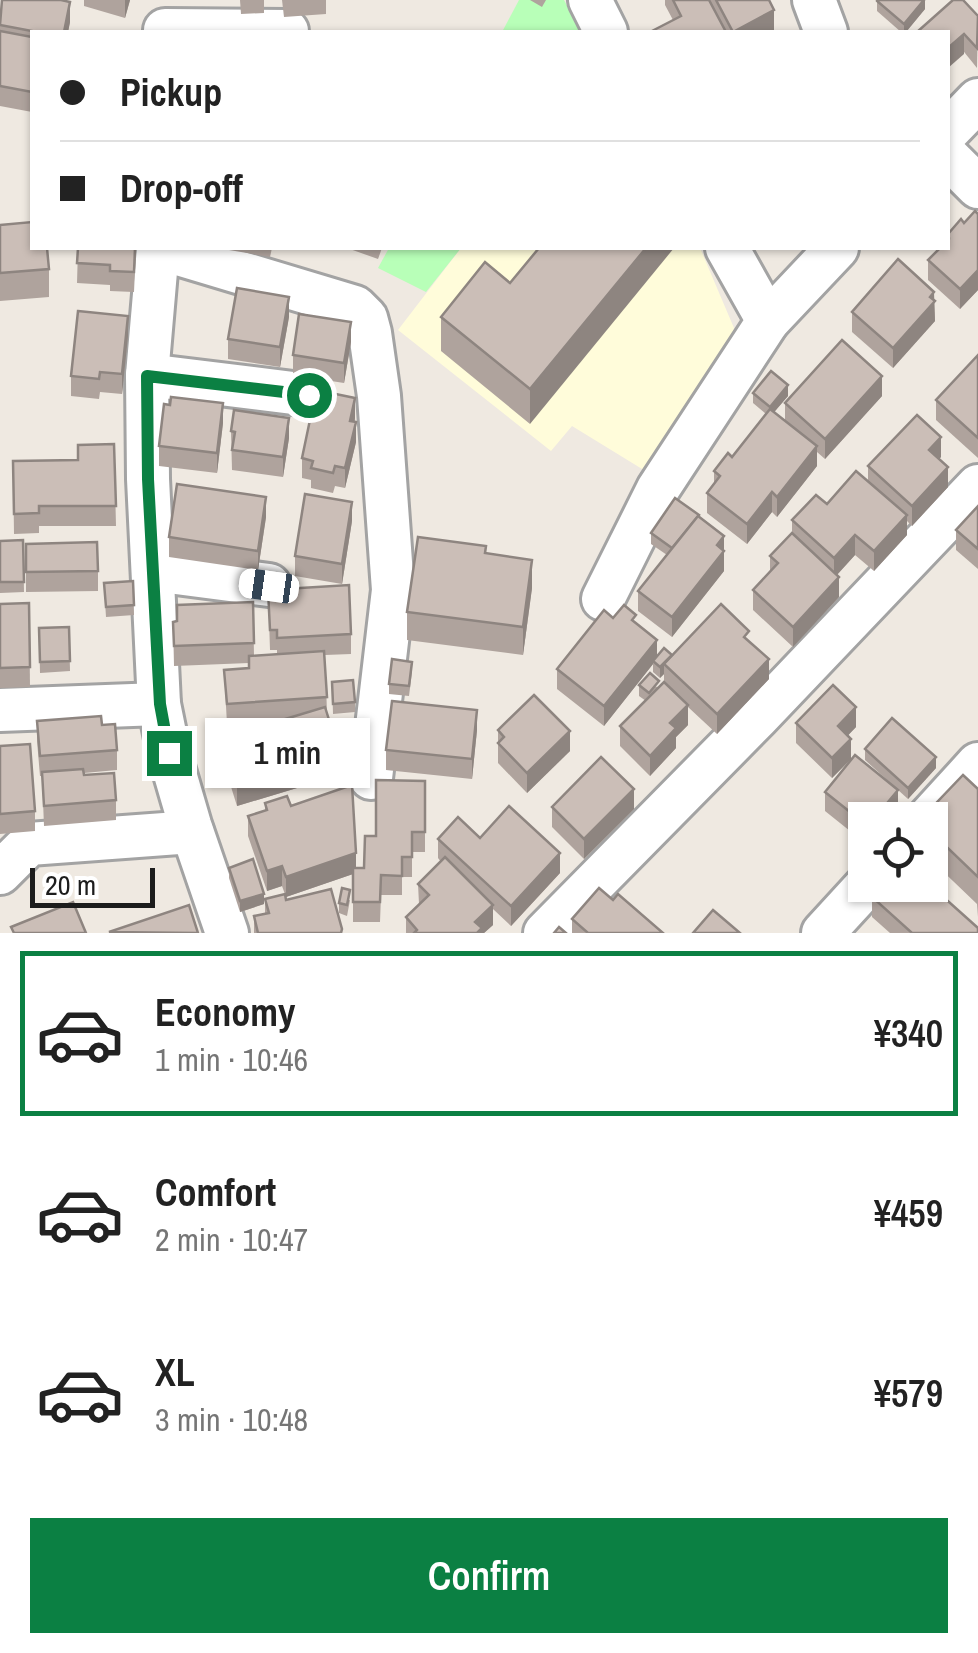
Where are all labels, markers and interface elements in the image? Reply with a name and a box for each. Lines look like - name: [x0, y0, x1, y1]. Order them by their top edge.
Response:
- text: Pickup: [120, 67, 222, 118]
- text: Drop-off: [120, 163, 243, 214]
- route start: [287, 373, 332, 418]
- car: [237, 567, 301, 605]
- callout: 1 min: [204, 718, 369, 788]
- route end: [147, 731, 192, 776]
- text: 1 min: [254, 731, 321, 774]
- map controls: [848, 802, 948, 902]
- button: locate: [848, 802, 948, 902]
- scale bar: [30, 863, 155, 908]
- text: 20 m: [45, 866, 96, 904]
- text: Economy: [155, 987, 295, 1038]
- icon: car: [35, 989, 125, 1079]
- text: ¥340: [874, 1008, 943, 1059]
- text: 1 min · 10:46: [155, 1038, 308, 1081]
- text: Comfort: [155, 1167, 276, 1218]
- icon: car: [35, 1169, 125, 1259]
- text: ¥459: [874, 1188, 943, 1239]
- text: 2 min · 10:47: [155, 1218, 308, 1261]
- text: XL: [155, 1347, 195, 1398]
- icon: car: [35, 1349, 125, 1439]
- text: ¥579: [874, 1368, 943, 1419]
- text: 3 min · 10:48: [155, 1398, 308, 1441]
- button: Confirm: [30, 1518, 948, 1633]

